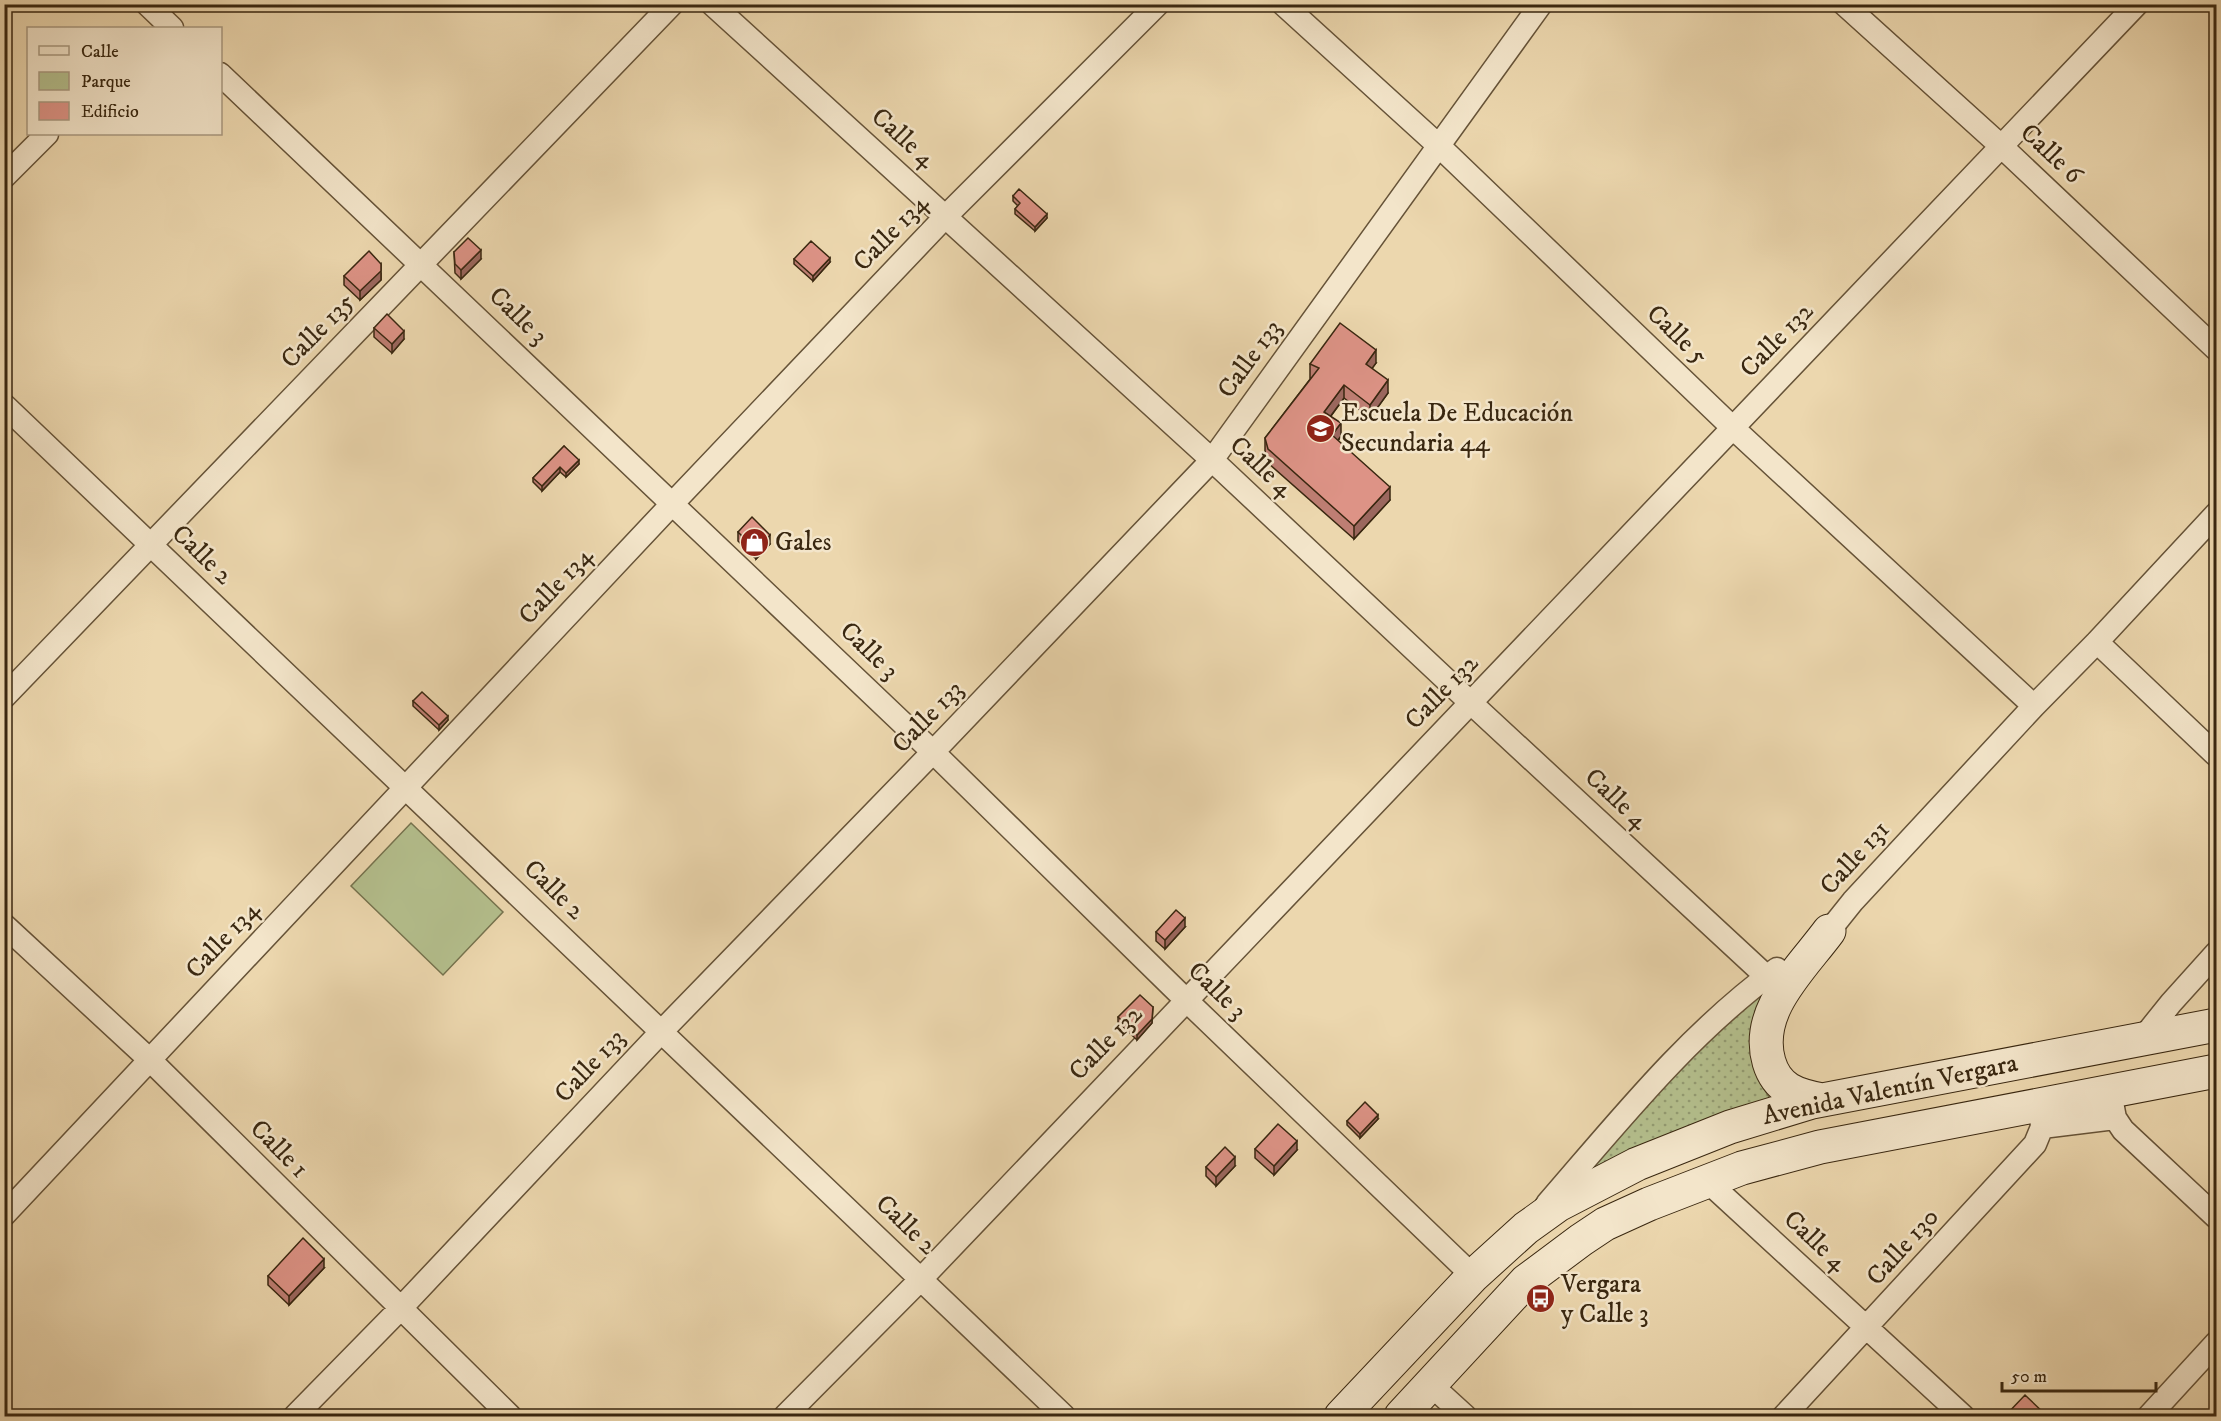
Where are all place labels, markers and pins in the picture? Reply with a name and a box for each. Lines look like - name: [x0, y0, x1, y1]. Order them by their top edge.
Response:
- place label: Escuela De Educación Secundaria 44: [1341, 397, 1573, 460]
- school or university icon: Escuela De Educación Secundaria 44: [1304, 412, 1336, 444]
- shop icon: Gales: [738, 526, 770, 558]
- place label: Gales: [775, 526, 831, 559]
- place label: Vergara y Calle 3: [1560, 1268, 1649, 1331]
- bus stop icon: Vergara y Calle 3: [1524, 1283, 1556, 1315]

